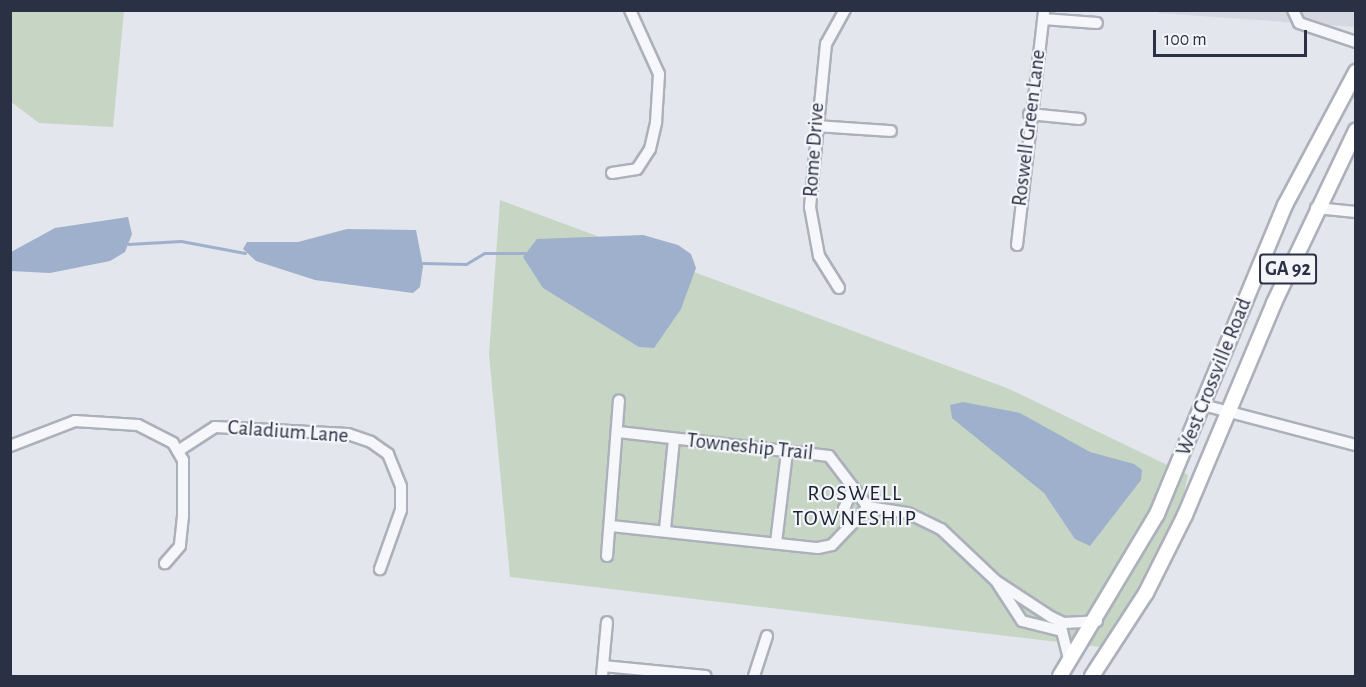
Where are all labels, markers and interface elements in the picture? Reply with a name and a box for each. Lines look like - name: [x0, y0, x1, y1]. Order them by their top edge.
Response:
- scale bar: [1156, 18, 1310, 56]
- text: 100 m: [1164, 31, 1207, 49]
- street label: Roswell Green Lane: [1007, 48, 1051, 208]
- street label: Rome Drive: [798, 102, 830, 198]
- road number: GA 92: [1258, 252, 1318, 286]
- street label: West Crossville Road: [1171, 294, 1257, 460]
- street label: Caladium Lane: [227, 415, 349, 449]
- street label: Towneship Trail: [686, 428, 814, 466]
- district label: ROSWELL TOWNESHIP: [792, 480, 918, 532]

